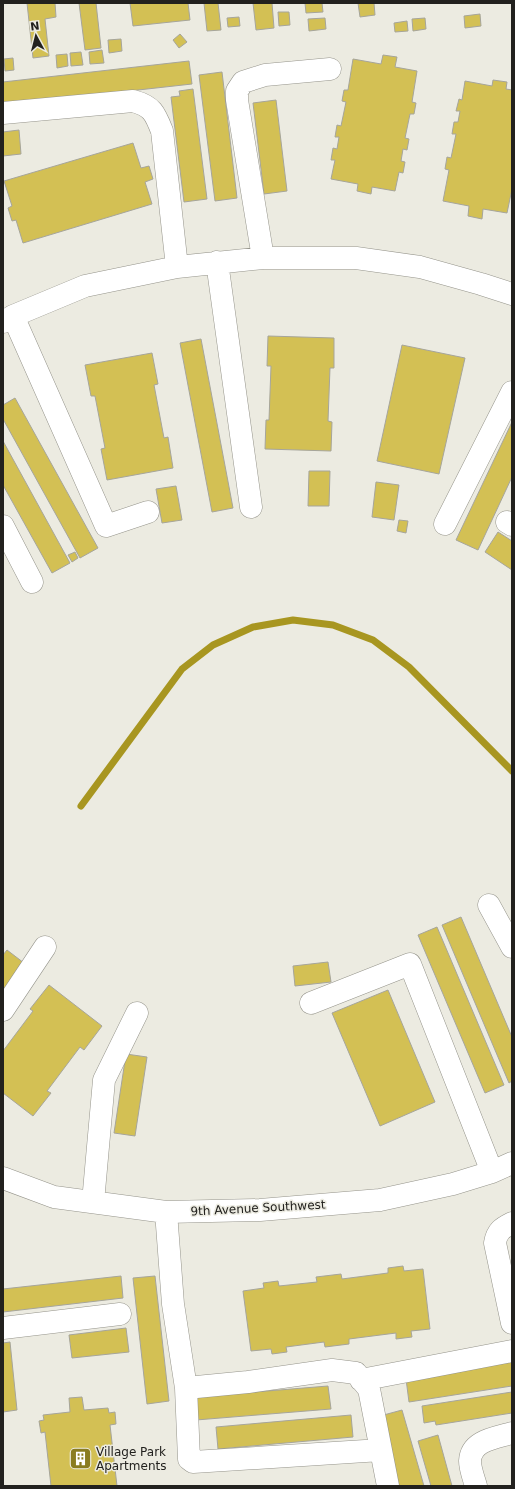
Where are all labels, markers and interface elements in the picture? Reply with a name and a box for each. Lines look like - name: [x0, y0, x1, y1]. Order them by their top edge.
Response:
- north arrow: [16, 16, 56, 56]
- text: N: [29, 20, 40, 34]
- street label: 9th Avenue Southwest: [190, 1197, 326, 1219]
- place label: Village Park Apartments: [96, 1445, 166, 1473]
- building icon: Village Park Apartments: [68, 1446, 94, 1472]

